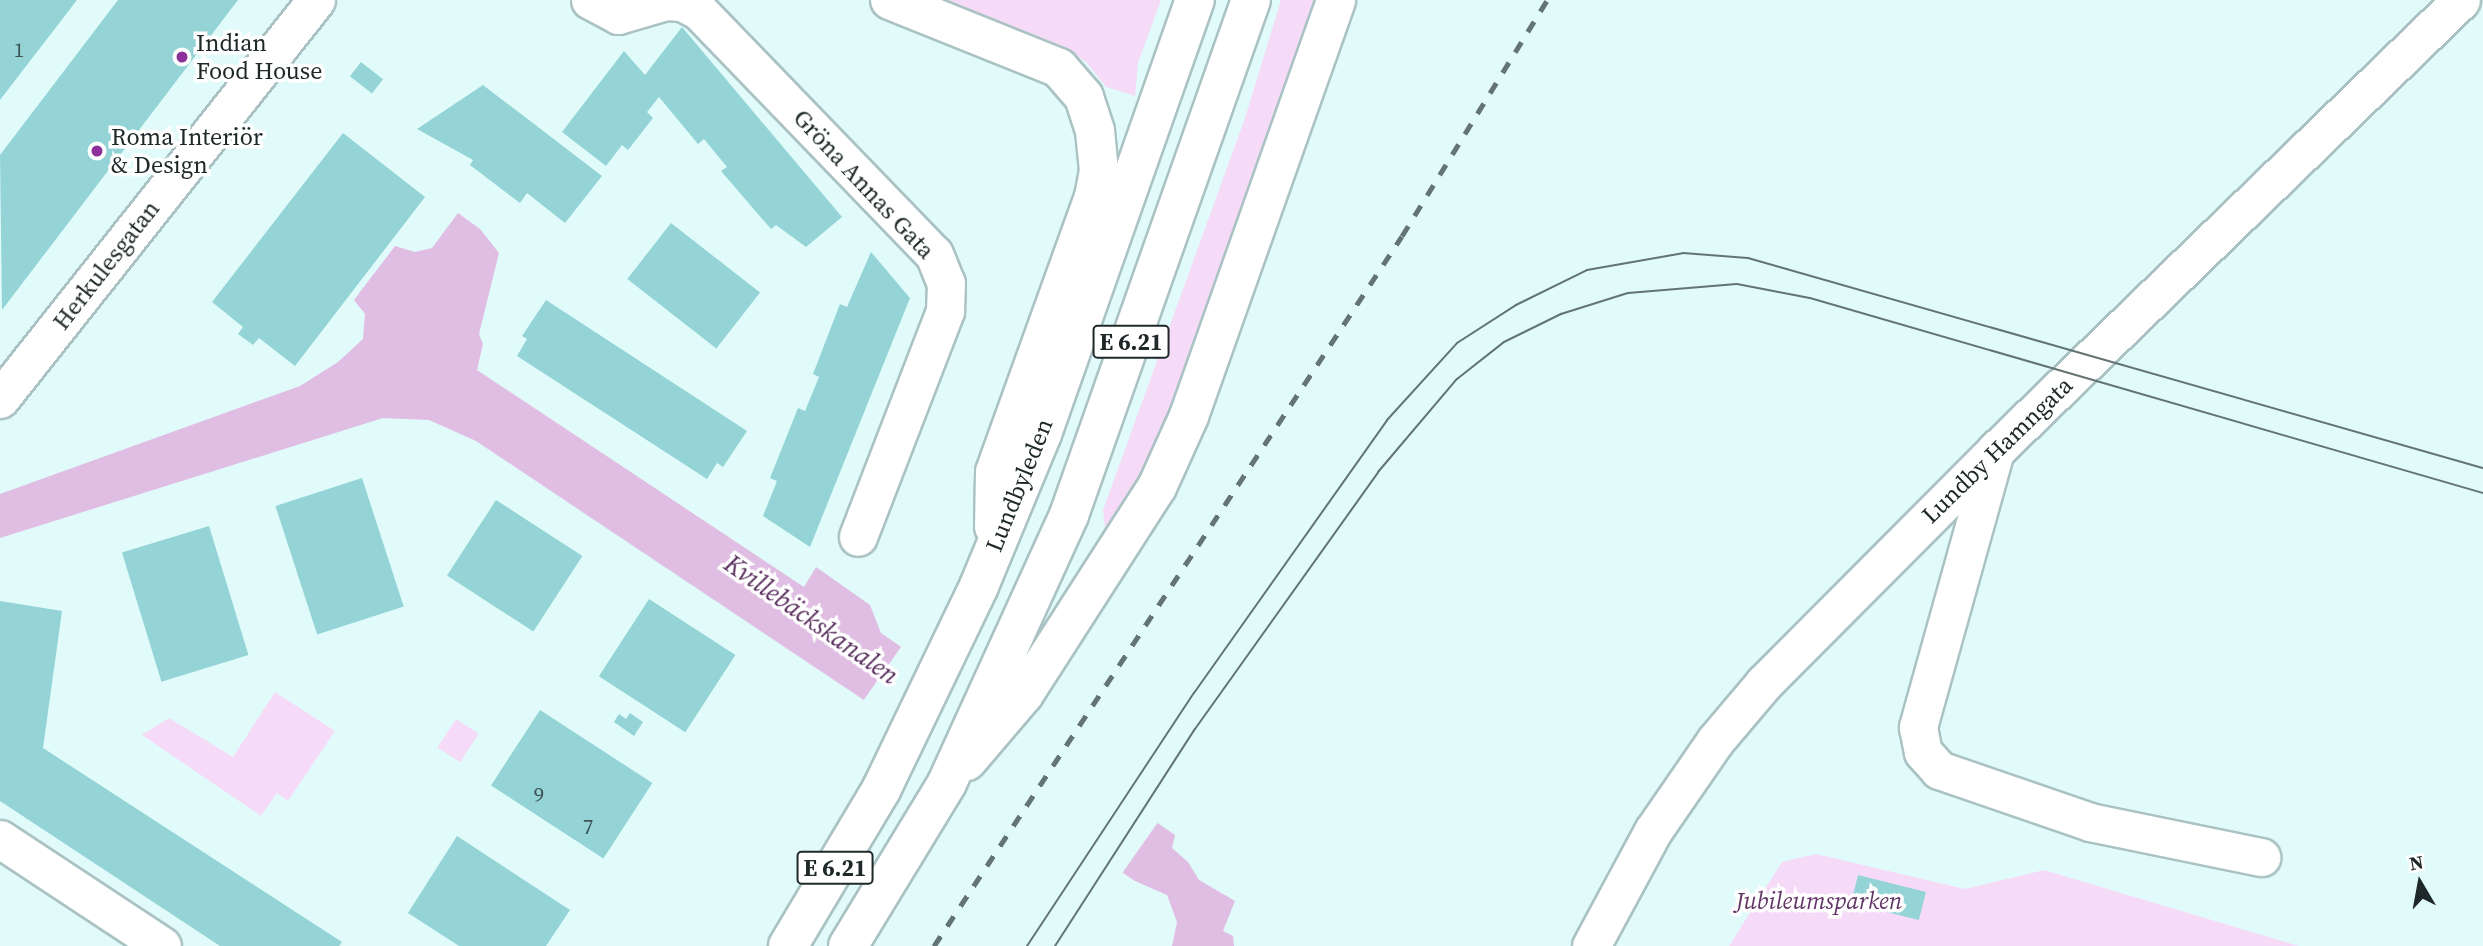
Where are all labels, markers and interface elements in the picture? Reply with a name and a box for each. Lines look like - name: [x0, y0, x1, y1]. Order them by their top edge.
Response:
- place label: Indian Food House: [196, 29, 322, 85]
- house number: 1: [14, 37, 24, 63]
- marker: Indian Food House: [174, 49, 190, 65]
- street label: Gröna Annas Gata: [787, 103, 941, 265]
- place label: Roma Interiör & Design: [111, 123, 263, 179]
- marker: Roma Interiör & Design: [89, 143, 105, 159]
- street label: Herkulesgatan: [47, 195, 165, 335]
- road number: E 6.21: [1092, 322, 1170, 362]
- street label: Lundby Hamngata: [1916, 371, 2078, 529]
- street label: Lundbyleden: [979, 414, 1059, 556]
- water label: Kvillebäckskanalen: [718, 548, 904, 692]
- house number: 9: [534, 782, 544, 808]
- house number: 7: [583, 814, 593, 840]
- road number: E 6.21: [796, 848, 874, 888]
- north arrow: [2385, 848, 2455, 918]
- text: N: [2407, 848, 2425, 876]
- park label: Jubileumsparken: [1736, 887, 1902, 915]

